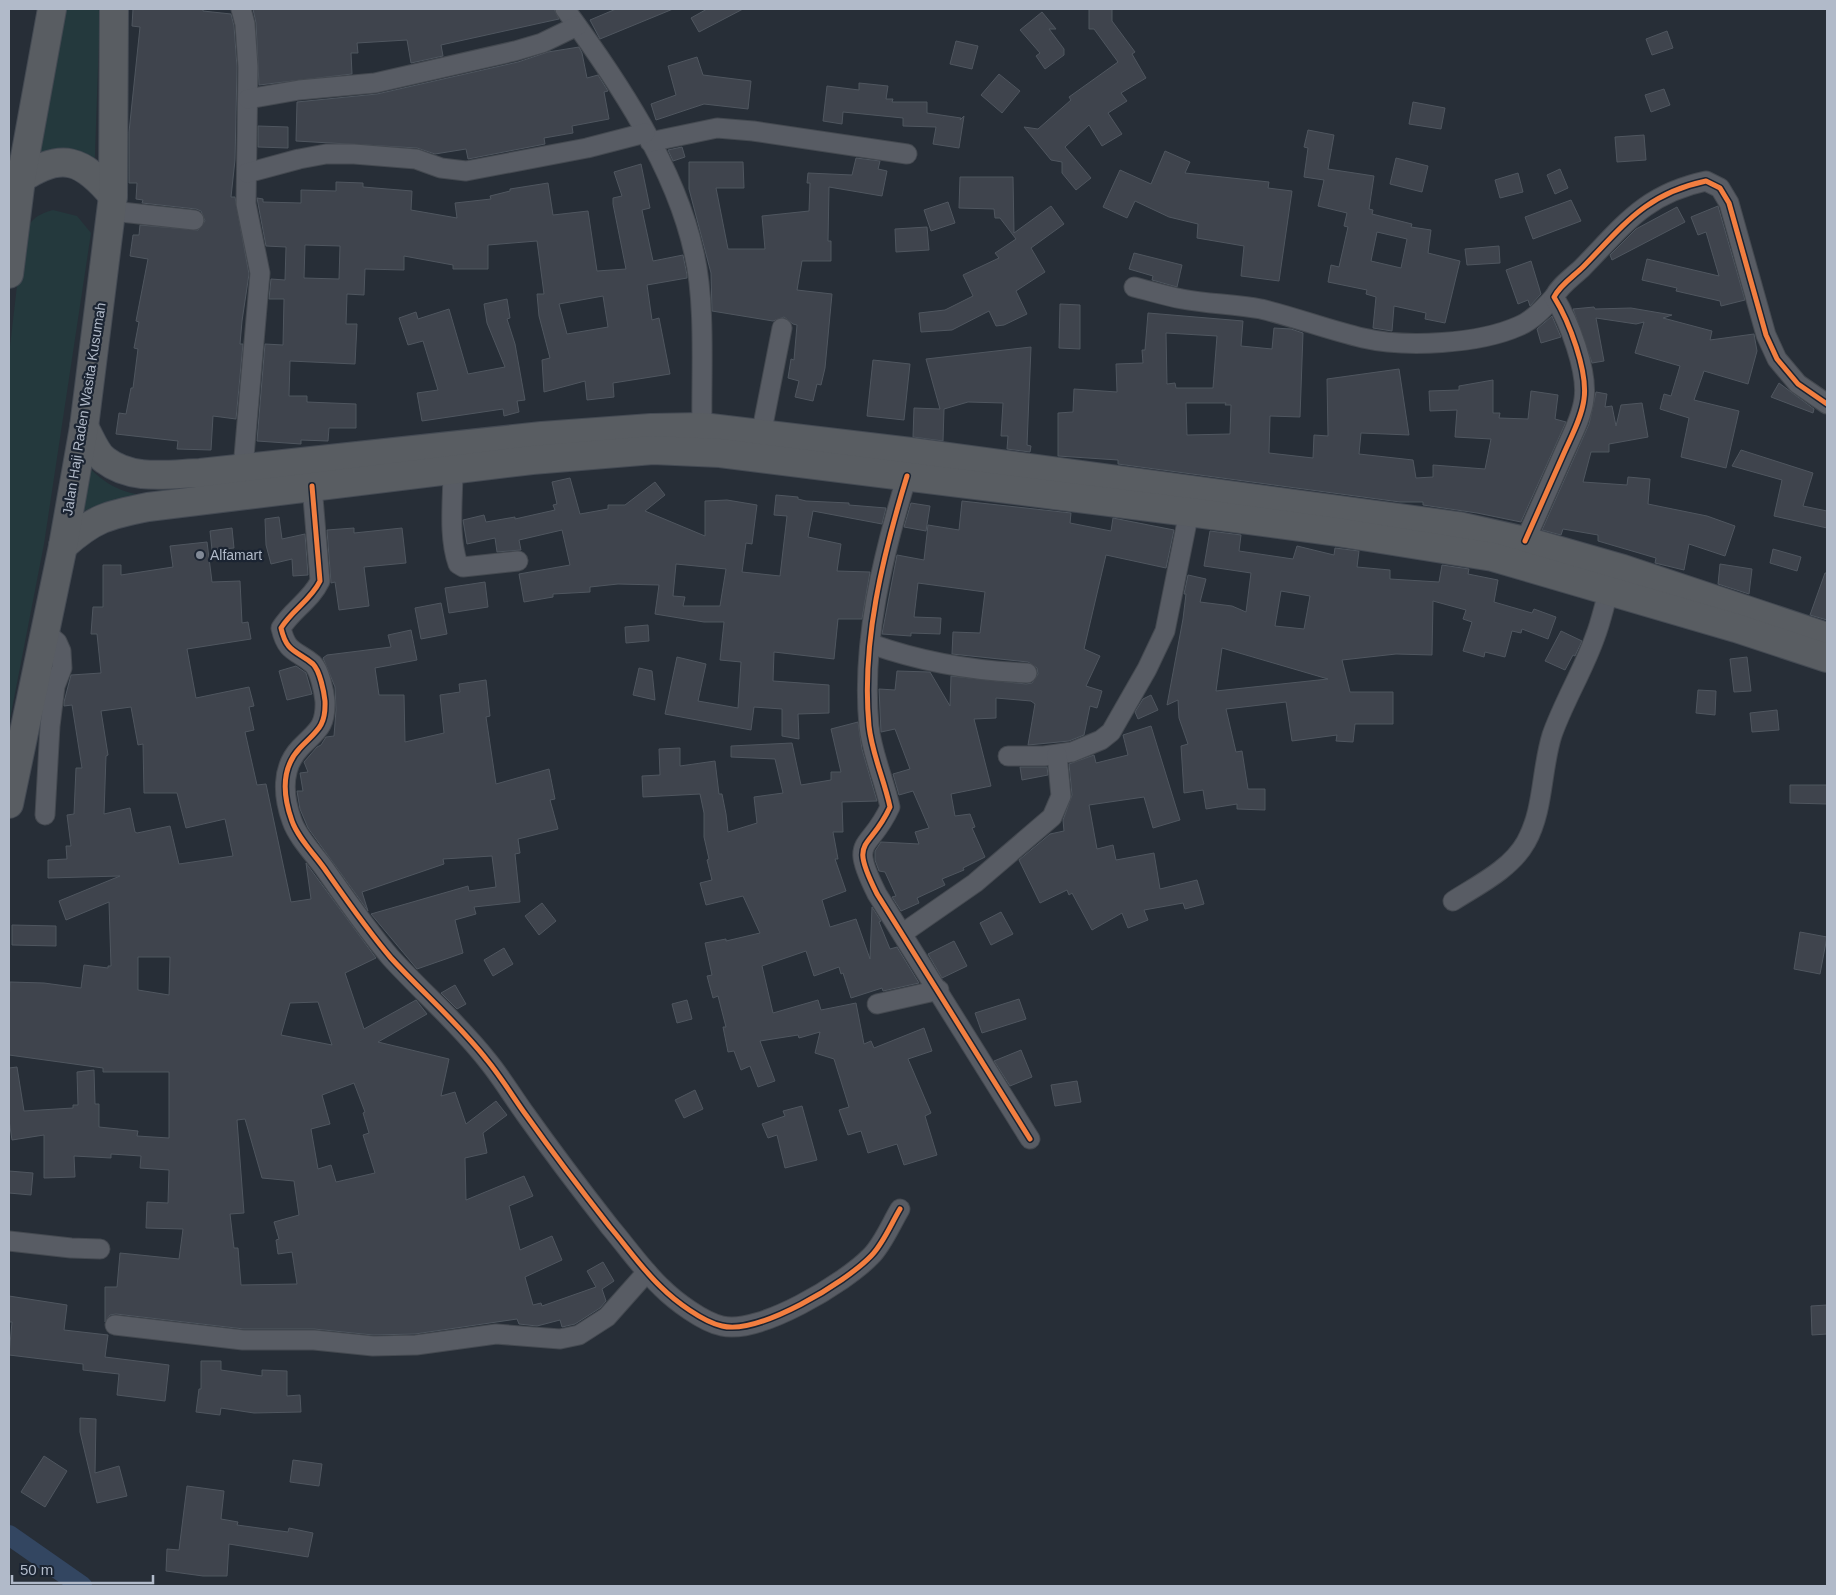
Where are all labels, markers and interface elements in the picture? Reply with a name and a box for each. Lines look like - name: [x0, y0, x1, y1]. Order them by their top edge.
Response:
- street label: Jalan Haji Raden Wasita Kusumah: [59, 301, 109, 517]
- place label: Alfamart: [210, 547, 262, 563]
- marker: Alfamart: [194, 549, 206, 561]
- scale bar: [12, 1552, 154, 1584]
- text: 50 m: [20, 1561, 53, 1578]

